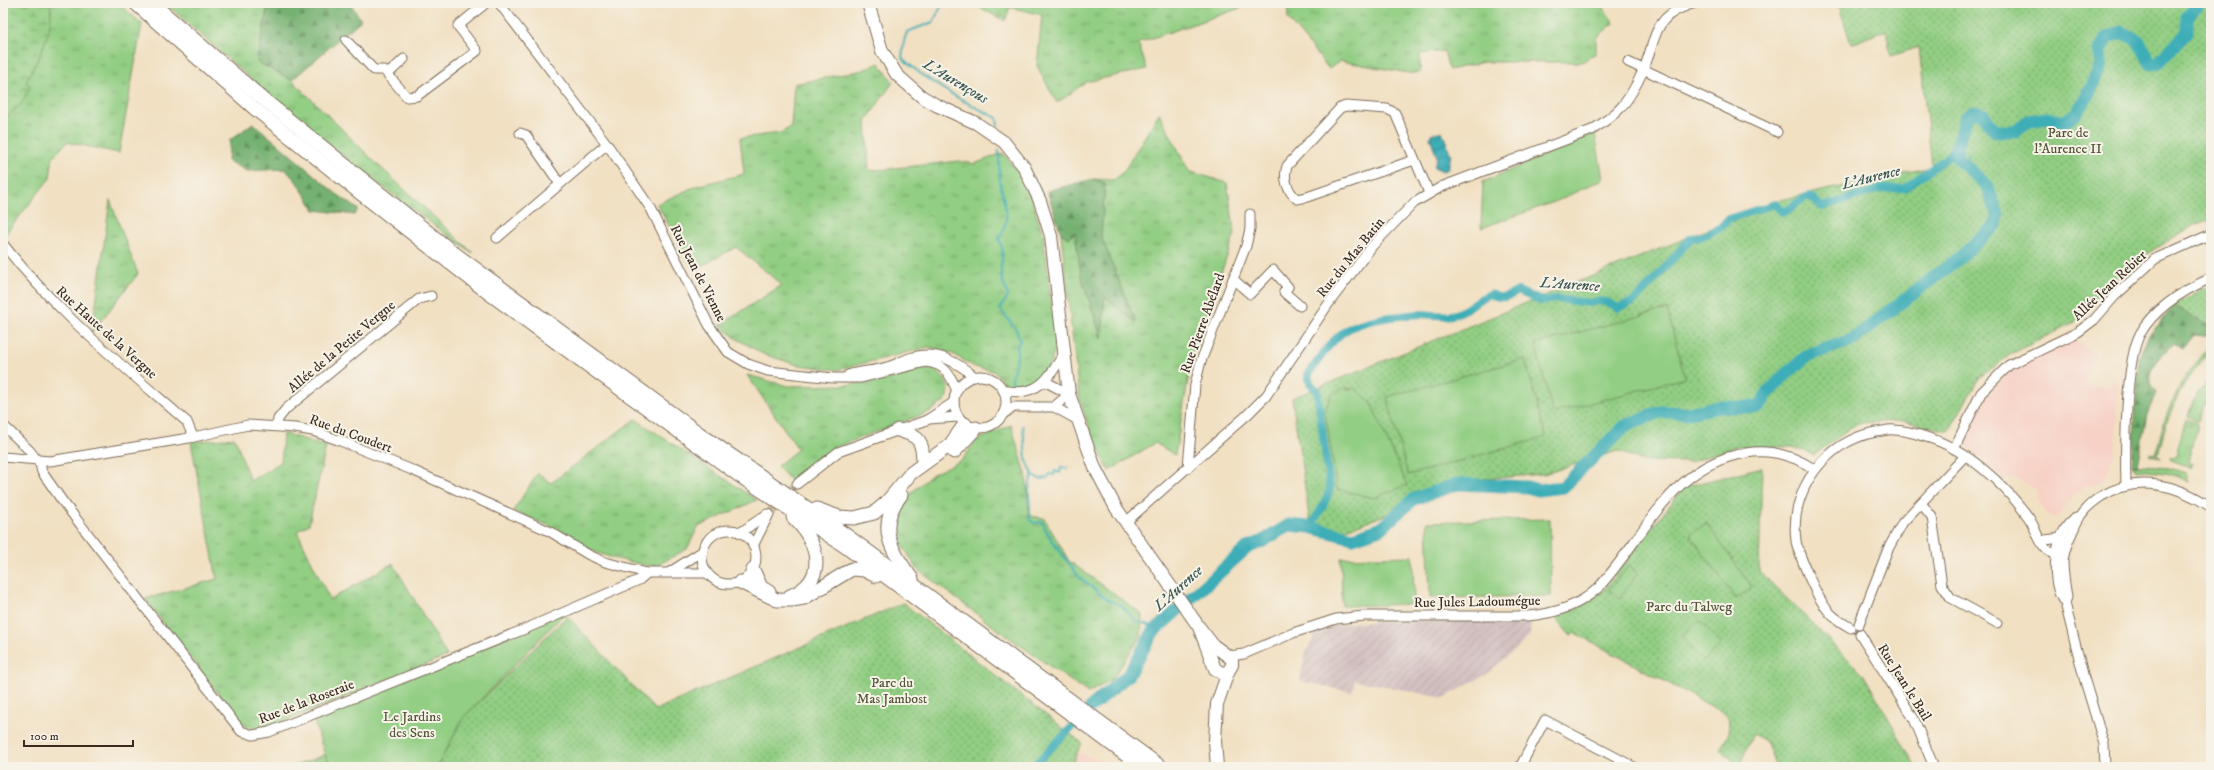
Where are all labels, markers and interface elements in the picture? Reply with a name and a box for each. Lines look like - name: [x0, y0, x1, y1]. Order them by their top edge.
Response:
- water label: L'Aurençous: [919, 54, 992, 108]
- park label: Parc de l'Aurence II: [2034, 124, 2102, 158]
- water label: L'Aurence: [1839, 161, 1903, 194]
- street label: Rue du Mas Batin: [1313, 213, 1389, 301]
- street label: Rue Jean de Vienne: [666, 222, 730, 325]
- street label: Allée Jean Rebier: [2069, 246, 2151, 325]
- street label: Rue Pierre Abélard: [1176, 271, 1229, 376]
- water label: L'Aurence: [1539, 273, 1601, 296]
- street label: Rue Haute de la Vergne: [52, 282, 161, 383]
- street label: Allée de la Petite Vergne: [284, 296, 399, 397]
- street label: Rue du Coudert: [307, 411, 395, 457]
- water label: L'Aurence: [1149, 561, 1207, 616]
- street label: Rue Jules Ladoumégue: [1413, 592, 1541, 612]
- park label: Parc du Talweg: [1646, 598, 1732, 616]
- street label: Rue Jean le Bail: [1873, 641, 1935, 725]
- park label: Parc du Mas Jambost: [857, 674, 928, 708]
- street label: Rue de la Roseraie: [256, 675, 357, 728]
- park label: Le Jardins des Sens: [383, 708, 441, 742]
- scale bar: [24, 722, 133, 748]
- text: 100 m: [30, 729, 59, 744]

